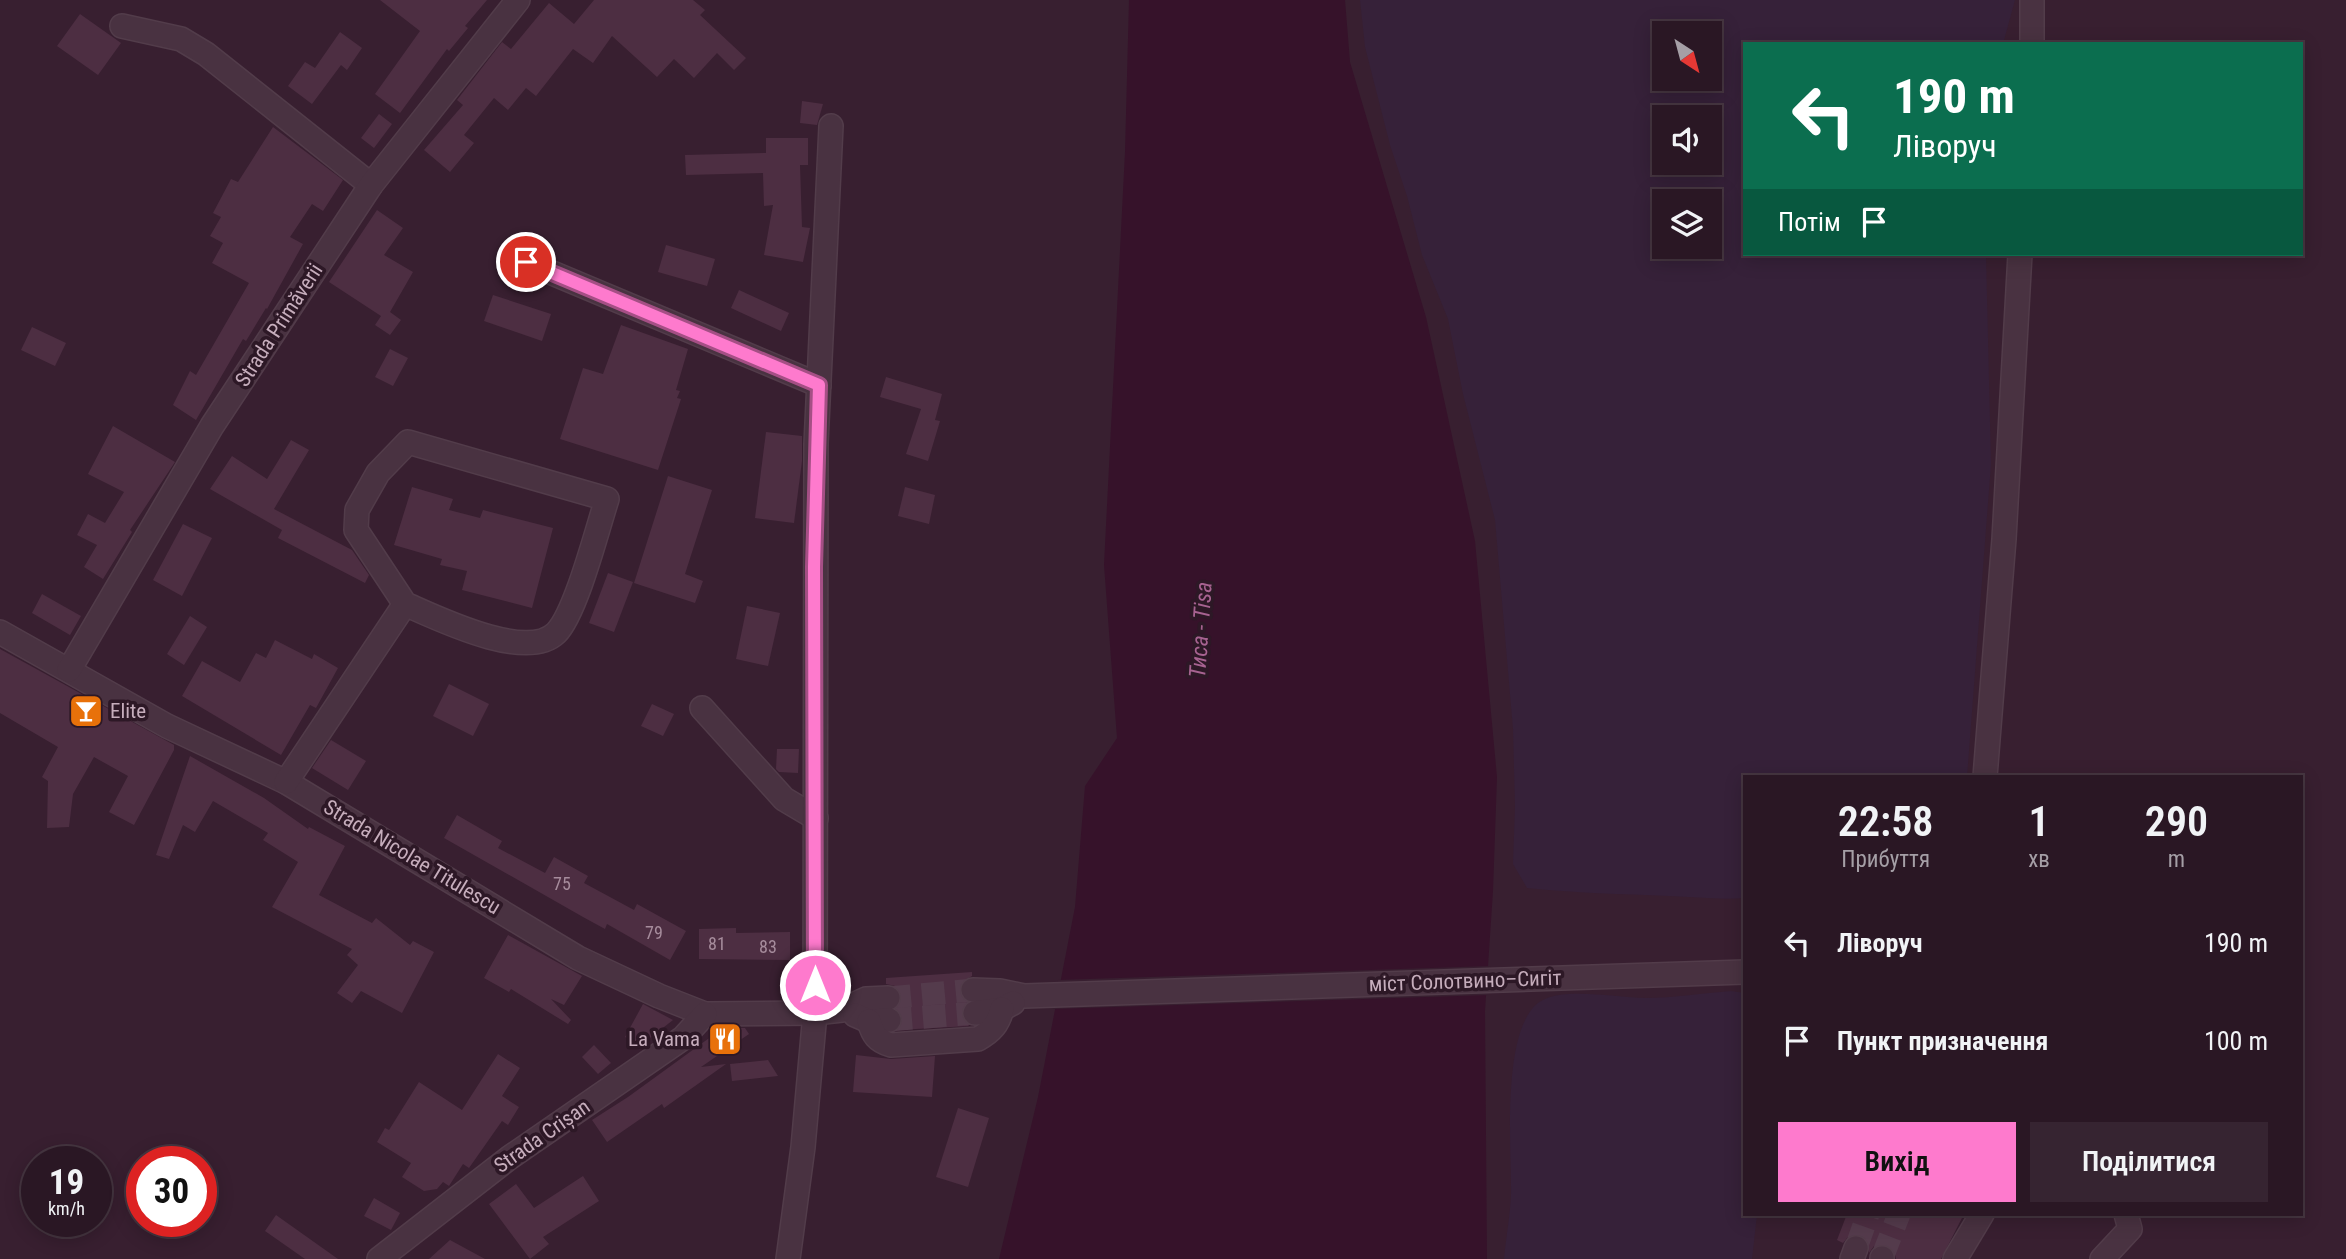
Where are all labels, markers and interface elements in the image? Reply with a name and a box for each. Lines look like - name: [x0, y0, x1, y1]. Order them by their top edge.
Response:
- north arrow: [1652, 21, 1722, 91]
- map controls: [1652, 21, 1722, 259]
- text: 190 m: [1893, 68, 2015, 125]
- icon: left: [1778, 70, 1869, 161]
- button: sound: [1652, 105, 1722, 175]
- text: Ліворуч: [1893, 127, 1997, 165]
- button: layers: [1652, 189, 1722, 259]
- icon: arrive: [1855, 203, 1893, 241]
- text: Потім: [1778, 207, 1841, 237]
- pin: [496, 232, 556, 292]
- icon: arrive: [507, 243, 545, 281]
- street label: Strada Primăverii: [230, 259, 328, 391]
- water label: Тиса - Tisa: [1184, 581, 1218, 679]
- bar icon: Elite: [67, 692, 105, 730]
- place label: Elite: [110, 699, 146, 723]
- street label: Strada Nicolae Titulescu: [319, 795, 505, 919]
- text: 22:58: [1838, 797, 1933, 846]
- text: 1: [2029, 797, 2050, 846]
- text: 290: [2145, 797, 2208, 846]
- text: Прибуття: [1841, 846, 1930, 873]
- text: хв: [2028, 846, 2050, 873]
- text: m: [2168, 846, 2185, 873]
- house number: 75: [553, 873, 571, 894]
- house number: 79: [645, 922, 663, 943]
- icon: left: [1778, 924, 1816, 962]
- text: Ліворуч: [1837, 928, 1922, 958]
- text: 190 m: [2204, 928, 2268, 958]
- house number: 81: [708, 933, 726, 954]
- house number: 83: [759, 936, 777, 957]
- position arrow: [778, 948, 852, 1022]
- street label: міст Солотвино–Сигіт: [1368, 966, 1562, 996]
- restaurant icon: La Vama: [706, 1020, 744, 1058]
- icon: arrive: [1778, 1022, 1816, 1060]
- text: Пункт призначення: [1837, 1026, 2048, 1056]
- text: 100 m: [2204, 1026, 2268, 1056]
- place label: La Vama: [628, 1027, 700, 1051]
- street label: Strada Crișan: [489, 1094, 595, 1178]
- button: Вихід: [1778, 1122, 2016, 1202]
- button: Поділитися: [2030, 1122, 2268, 1202]
- speed limit sign: 30: [126, 1146, 217, 1237]
- text: 19: [49, 1162, 84, 1203]
- text: km/h: [48, 1198, 85, 1219]

